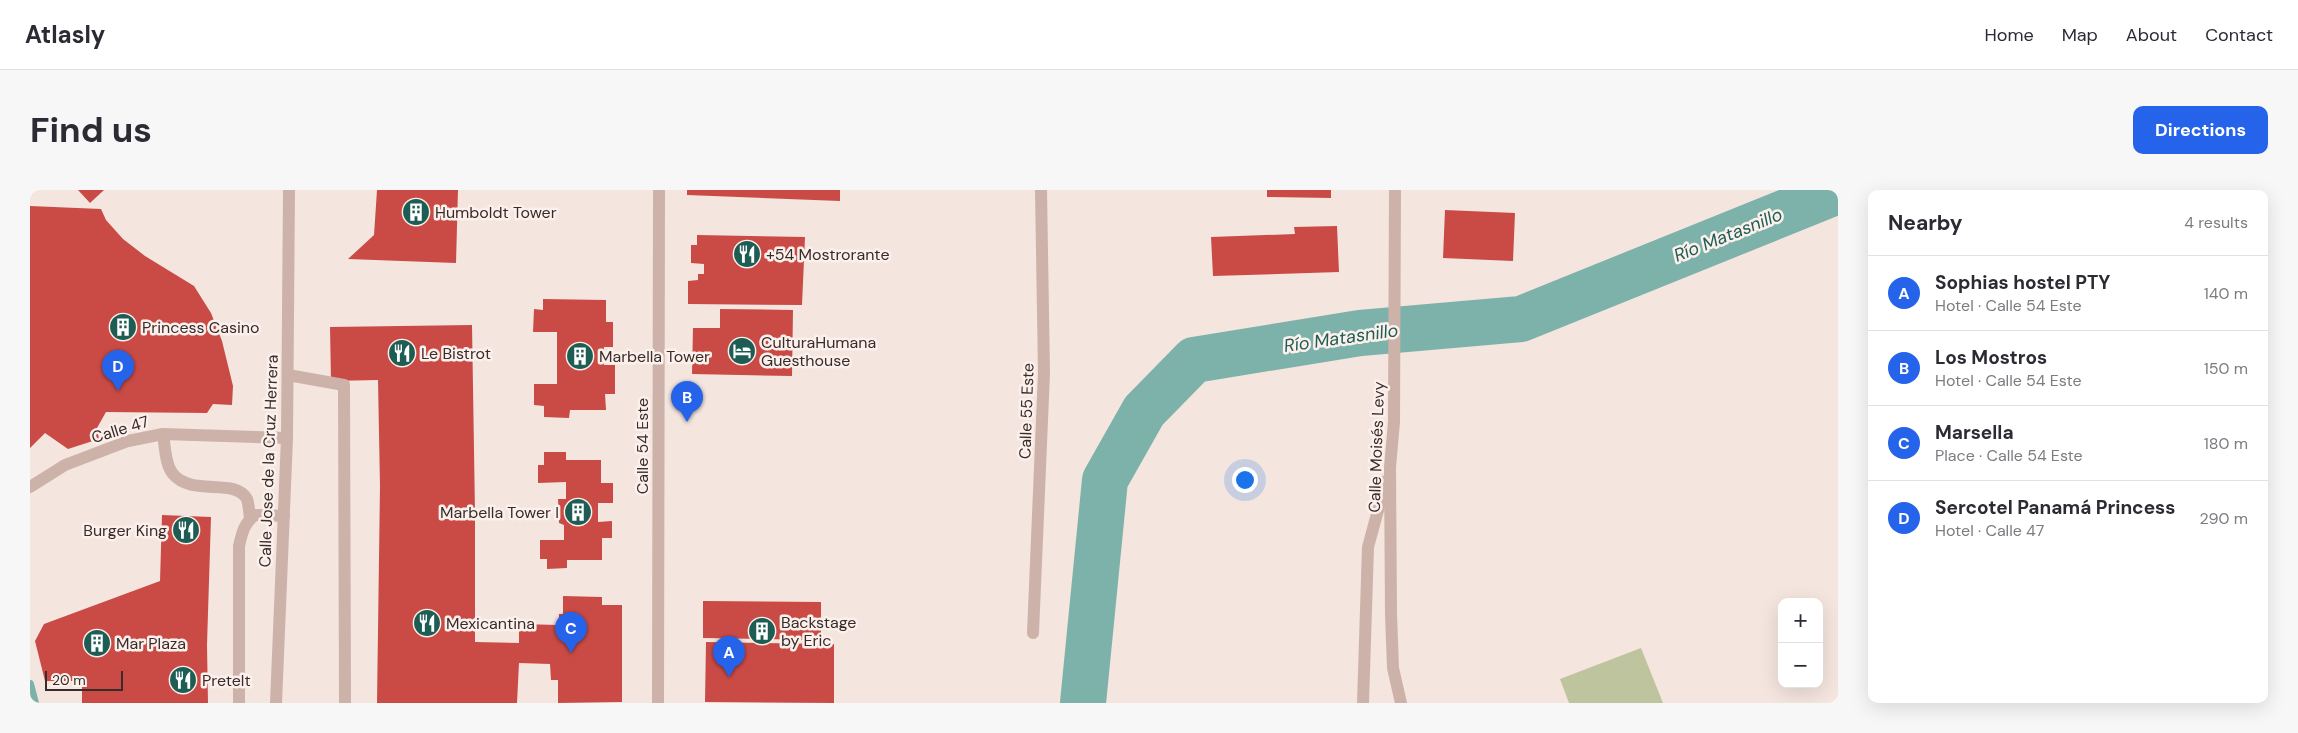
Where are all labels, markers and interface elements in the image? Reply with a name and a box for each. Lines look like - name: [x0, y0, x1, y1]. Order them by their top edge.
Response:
- text: Atlasly: [25, 19, 105, 50]
- text: Home: [1984, 23, 2034, 47]
- text: Map: [2062, 23, 2098, 47]
- text: About: [2126, 23, 2177, 47]
- text: Contact: [2205, 23, 2273, 47]
- button: Directions: [2133, 106, 2268, 154]
- text: Find us: [30, 107, 152, 153]
- building icon: Humboldt Tower: [401, 197, 431, 227]
- place label: Humboldt Tower: [435, 202, 557, 223]
- water label: Río Matasnillo: [1670, 202, 1786, 268]
- text: Nearby: [1888, 209, 1962, 237]
- text: 4 results: [2184, 212, 2248, 233]
- restaurant icon: +54 Mostrorante: [732, 239, 762, 269]
- place label: +54 Mostrorante: [766, 244, 889, 265]
- text: Sophias hostel PTY: [1935, 270, 2110, 295]
- text: A: [1898, 283, 1910, 304]
- text: 140 m: [2204, 283, 2248, 304]
- text: Hotel · Calle 54 Este: [1935, 295, 2082, 316]
- building icon: Princess Casino: [108, 312, 138, 342]
- place label: Princess Casino: [142, 317, 260, 338]
- water label: Río Matasnillo: [1282, 318, 1400, 358]
- place label: CulturaHumana Guesthouse: [761, 332, 876, 371]
- hotel icon: CulturaHumana Guesthouse: [727, 336, 757, 366]
- restaurant icon: Le Bistrot: [387, 338, 417, 368]
- building icon: Marbella Tower: [565, 341, 595, 371]
- place label: Le Bistrot: [421, 343, 491, 364]
- text: Los Mostros: [1935, 345, 2047, 370]
- place label: Marbella Tower: [599, 346, 710, 367]
- pin: D: [102, 350, 134, 391]
- street label: Calle Jose de la Cruz Herrera: [254, 354, 283, 568]
- text: B: [1899, 358, 1909, 379]
- text: 150 m: [2204, 358, 2248, 379]
- street label: Calle 55 Este: [1014, 363, 1039, 460]
- text: Hotel · Calle 54 Este: [1935, 370, 2082, 391]
- pin: B: [671, 381, 703, 422]
- street label: Calle Moisés Levy: [1364, 381, 1389, 513]
- street label: Calle 54 Este: [632, 398, 653, 494]
- street label: Calle 47: [89, 411, 151, 448]
- text: Marsella: [1935, 420, 2014, 445]
- text: C: [1898, 433, 1910, 454]
- text: 180 m: [2204, 433, 2248, 454]
- text: Place · Calle 54 Este: [1935, 445, 2083, 466]
- your location: [1232, 467, 1258, 493]
- text: Sercotel Panamá Princess: [1935, 495, 2175, 520]
- building icon: Marbella Tower I: [563, 497, 593, 527]
- place label: Marbella Tower I: [440, 502, 559, 523]
- text: D: [1898, 508, 1910, 529]
- text: 290 m: [2199, 508, 2248, 529]
- restaurant icon: Burger King: [171, 515, 201, 545]
- place label: Burger King: [83, 520, 167, 541]
- text: Hotel · Calle 47: [1935, 520, 2044, 541]
- map controls: [1778, 598, 1823, 688]
- button: +: [1778, 598, 1823, 643]
- restaurant icon: Mexicantina: [412, 608, 442, 638]
- pin: C: [555, 612, 587, 653]
- place label: Backstage by Eric: [781, 612, 856, 651]
- place label: Mexicantina: [446, 613, 535, 634]
- building icon: Backstage by Eric: [747, 616, 777, 646]
- building icon: Mar Plaza: [82, 628, 112, 658]
- place label: Mar Plaza: [116, 633, 186, 654]
- pin: A: [713, 636, 745, 677]
- button: −: [1778, 643, 1823, 688]
- restaurant icon: Pretelt: [168, 665, 198, 695]
- scale bar: [45, 668, 122, 691]
- place label: Pretelt: [202, 670, 251, 691]
- text: 20 m: [52, 671, 86, 689]

